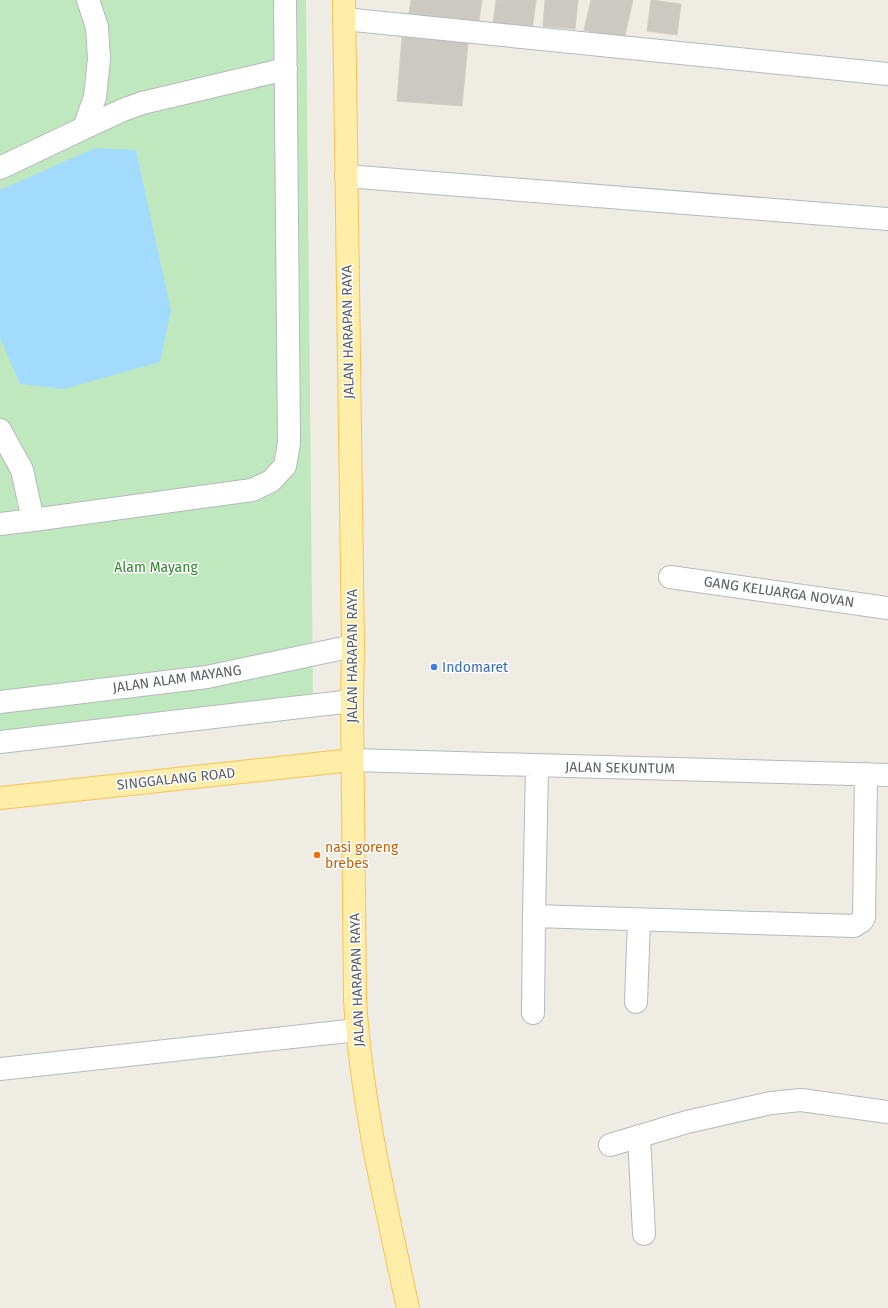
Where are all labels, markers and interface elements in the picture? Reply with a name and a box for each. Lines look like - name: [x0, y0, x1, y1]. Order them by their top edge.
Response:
- street label: JALAN HARAPAN RAYA: [338, 265, 358, 399]
- park label: Alam Mayang: [114, 559, 198, 576]
- street label: GANG KELUARGA NOVAN: [703, 573, 855, 611]
- street label: JALAN HARAPAN RAYA: [344, 589, 361, 723]
- place label: Indomaret: [442, 659, 509, 676]
- street label: JALAN ALAM MAYANG: [112, 662, 242, 696]
- marker: Indomaret: [429, 662, 439, 672]
- street label: JALAN SEKUNTUM: [565, 759, 675, 777]
- street label: SINGGALANG ROAD: [116, 764, 236, 794]
- place label: nasi goreng brebes: [325, 839, 399, 872]
- marker: nasi goreng brebes: [312, 850, 322, 860]
- street label: JALAN HARAPAN RAYA: [346, 913, 368, 1047]

